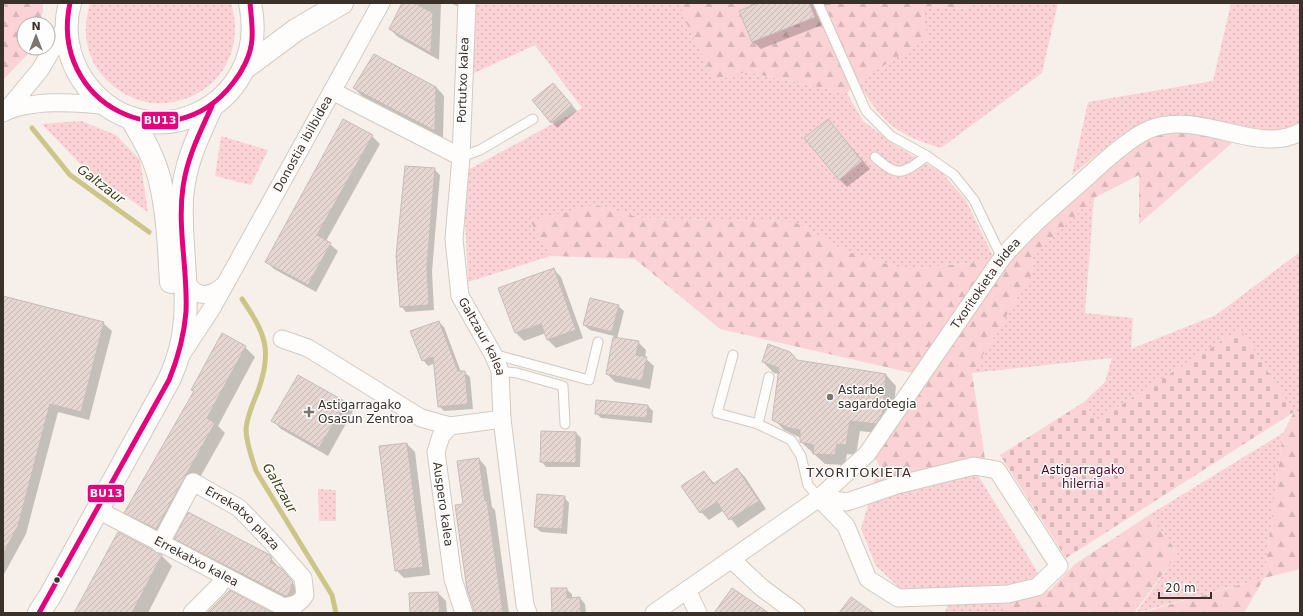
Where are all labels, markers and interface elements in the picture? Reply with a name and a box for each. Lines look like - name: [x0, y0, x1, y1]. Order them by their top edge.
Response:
- north arrow: [16, 16, 56, 56]
- text: N: [31, 20, 41, 33]
- street label: Portutxo kalea: [455, 37, 471, 123]
- street label: Donostia ibilbidea: [271, 93, 335, 194]
- line badge: BU13: [141, 111, 179, 130]
- text: BU13: [144, 114, 176, 127]
- water label: Galtzaur: [74, 161, 129, 208]
- street label: Txoritokieta bidea: [948, 235, 1023, 332]
- street label: Galtzaur kalea: [455, 295, 507, 376]
- place label: Astarbe sagardotegia: [838, 383, 917, 411]
- marker: Astarbe sagardotegia: [825, 392, 835, 402]
- place label: Astigarragako Osasun Zentroa: [318, 398, 414, 426]
- marker: Astigarragako Osasun Zentroa: [303, 406, 315, 418]
- water label: Galtzaur: [260, 460, 301, 517]
- street label: Auspero kalea: [430, 461, 456, 547]
- park label: Astigarragako hilerria: [1041, 463, 1125, 491]
- district label: TXORITOKIETA: [805, 465, 912, 480]
- street label: Errekatxo plaza: [203, 483, 282, 553]
- line badge: BU13: [87, 484, 125, 503]
- text: BU13: [90, 487, 122, 500]
- street label: Errekatxo kalea: [152, 534, 241, 589]
- scale bar: [1159, 574, 1211, 600]
- unlabelled marker: [52, 575, 62, 585]
- text: 20 m: [1165, 581, 1196, 595]

